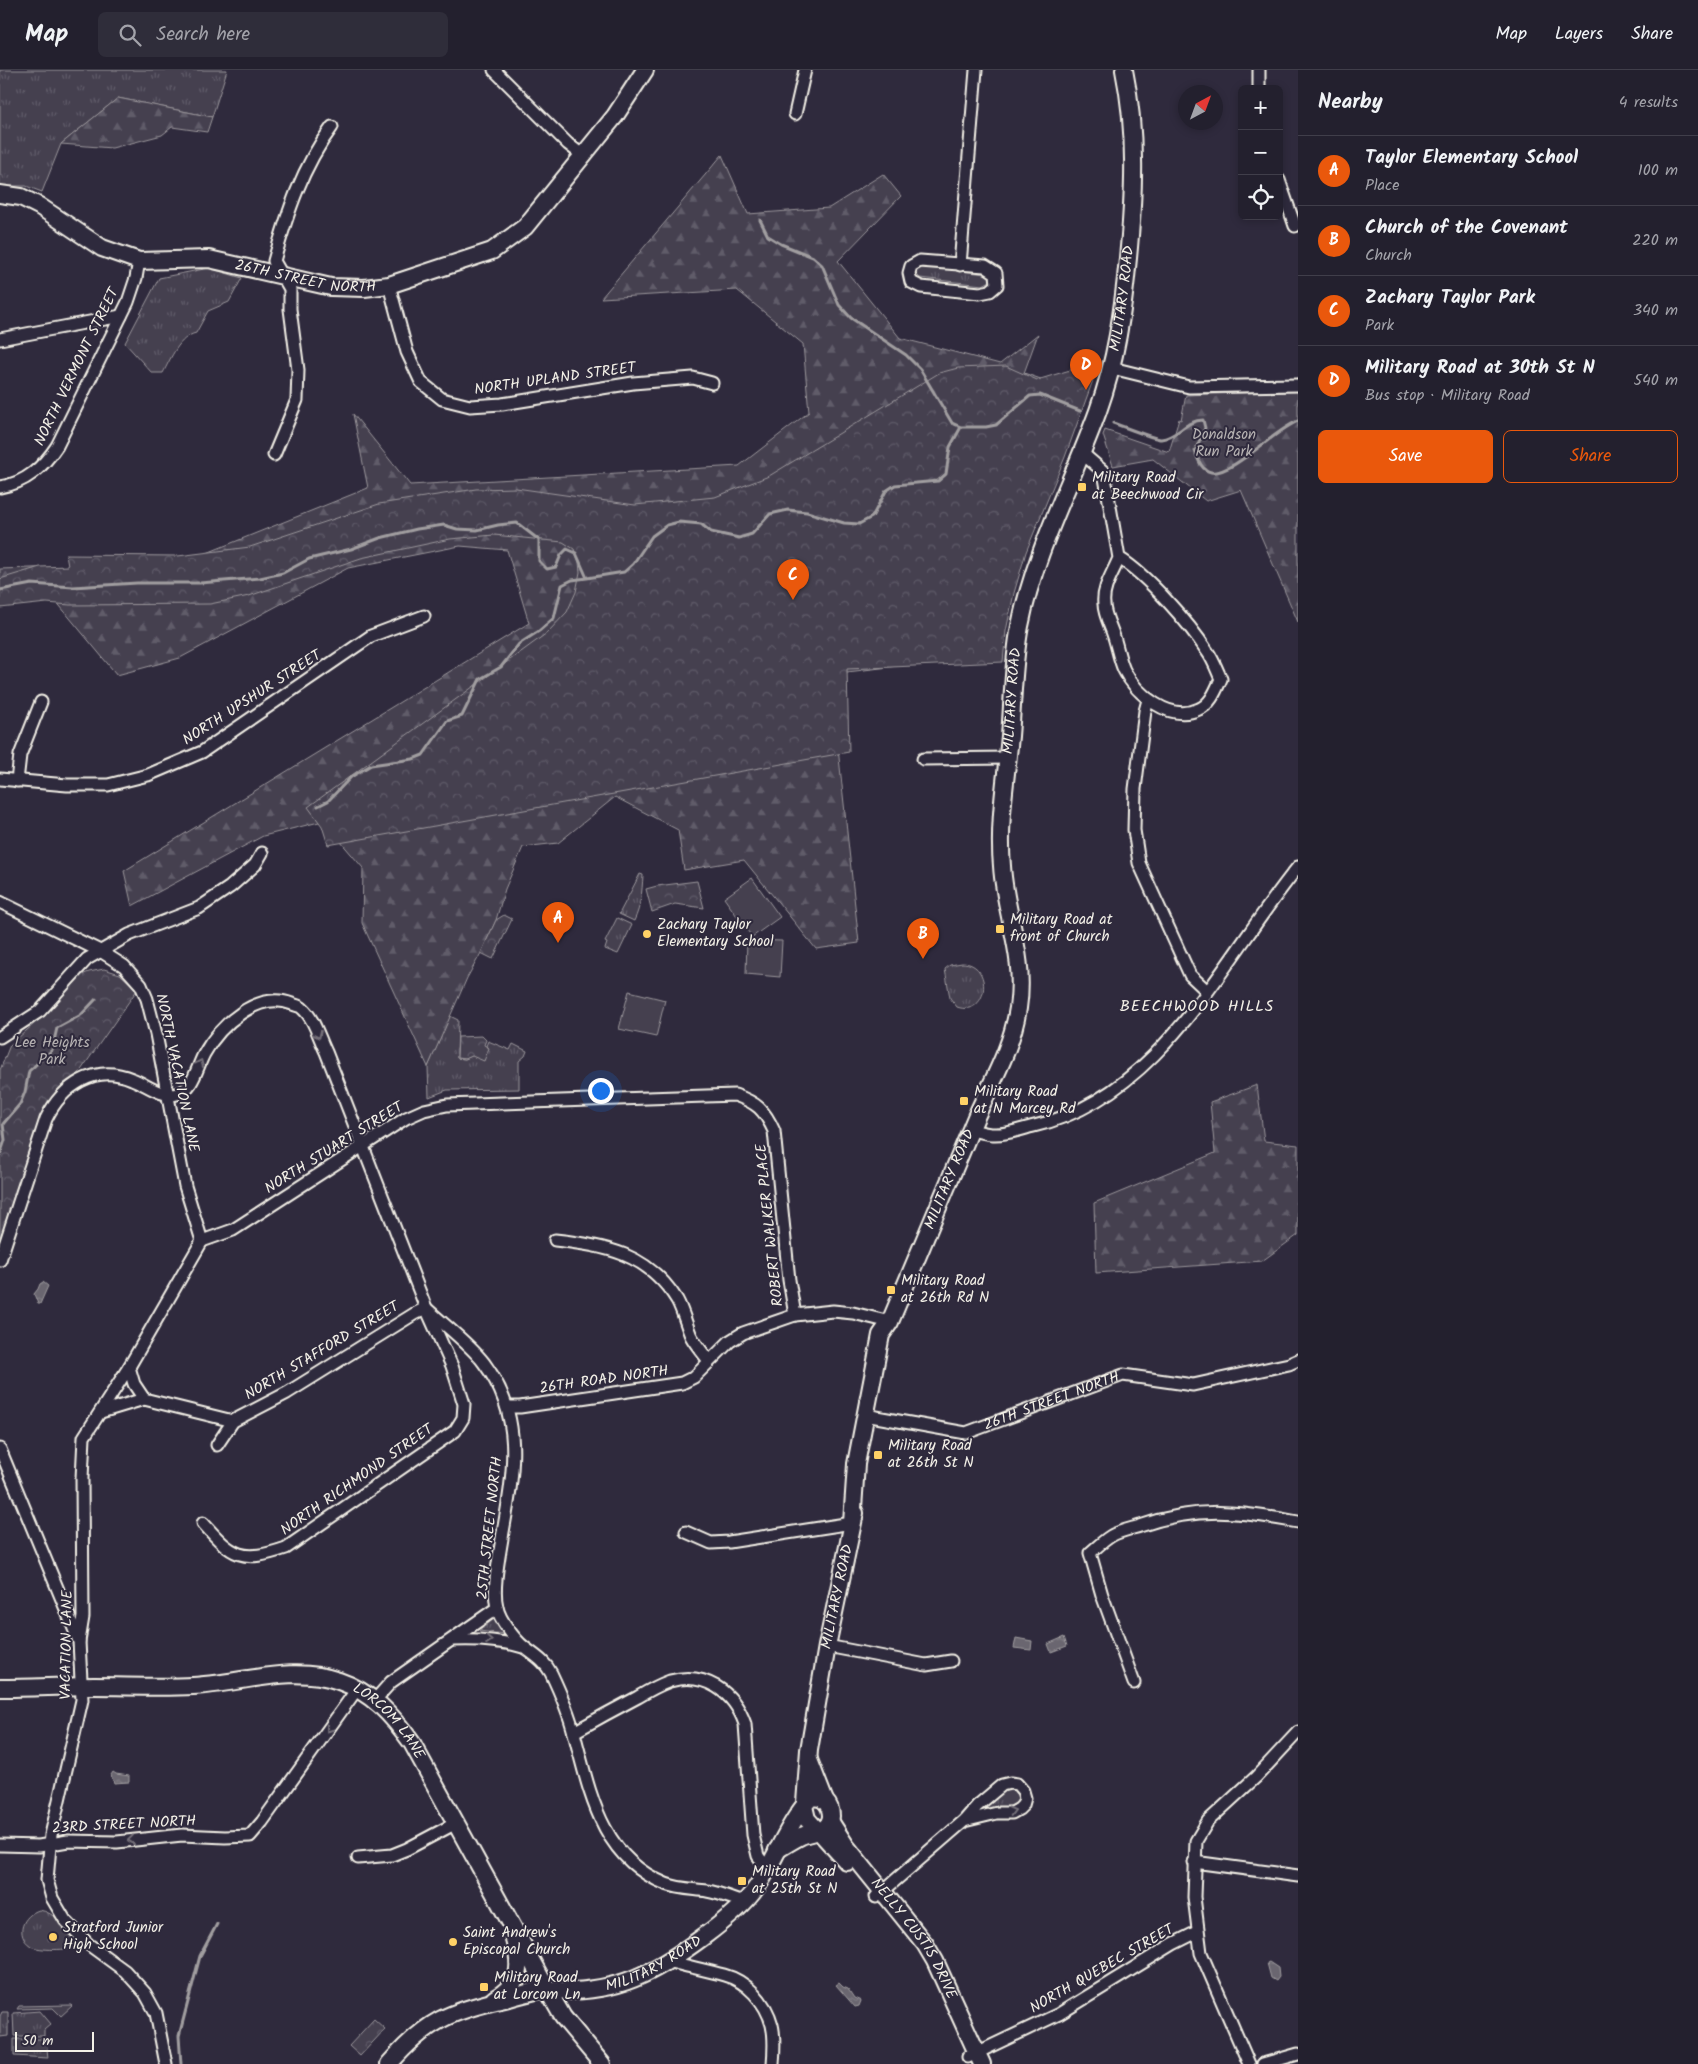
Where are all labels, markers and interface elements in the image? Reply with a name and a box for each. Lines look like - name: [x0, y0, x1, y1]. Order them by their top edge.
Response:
- search box: [98, 12, 448, 57]
- text: Map: [25, 15, 68, 54]
- text: Search here: [156, 20, 250, 50]
- text: Map: [1496, 20, 1527, 49]
- text: Layers: [1555, 20, 1603, 49]
- text: Share: [1631, 20, 1673, 49]
- icon: search: [116, 21, 144, 49]
- north arrow: [1178, 85, 1223, 130]
- map controls: [1238, 85, 1283, 220]
- button: +: [1238, 85, 1283, 130]
- text: Nearby: [1318, 86, 1383, 119]
- text: 4 results: [1619, 90, 1678, 115]
- button: −: [1238, 130, 1283, 175]
- text: Taylor Elementary School: [1365, 143, 1578, 173]
- text: A: [1329, 158, 1339, 183]
- text: 100 m: [1638, 158, 1678, 183]
- text: Place: [1365, 173, 1399, 198]
- button: locate: [1238, 175, 1283, 220]
- text: Church of the Covenant: [1365, 213, 1568, 243]
- text: B: [1329, 228, 1339, 253]
- text: 220 m: [1632, 228, 1678, 253]
- text: Church: [1365, 243, 1412, 268]
- street label: MILITARY ROAD: [1103, 244, 1141, 354]
- street label: 26TH STREET NORTH: [232, 253, 378, 300]
- street label: NORTH VERMONT STREET: [28, 282, 127, 450]
- text: Zachary Taylor Park: [1365, 283, 1535, 313]
- text: C: [1329, 298, 1339, 323]
- text: 340 m: [1633, 298, 1678, 323]
- text: Park: [1365, 313, 1394, 338]
- pin: D: [1070, 349, 1102, 390]
- text: Military Road at 30th St N: [1365, 353, 1595, 383]
- street label: NORTH UPLAND STREET: [473, 356, 639, 402]
- text: D: [1329, 368, 1339, 393]
- text: 540 m: [1633, 368, 1678, 393]
- text: Bus stop · Military Road: [1365, 383, 1530, 408]
- park label: Donaldson Run Park: [1192, 423, 1256, 464]
- button: Save: [1318, 430, 1493, 483]
- button: Share: [1503, 430, 1678, 483]
- place label: Military Road at Beechwood Cir: [1092, 466, 1204, 507]
- marker: Military Road at Beechwood Cir: [1076, 481, 1088, 493]
- pin: C: [777, 559, 809, 600]
- street label: NORTH UPSHUR STREET: [178, 643, 328, 752]
- street label: MILITARY ROAD: [996, 646, 1028, 755]
- pin: A: [542, 902, 574, 943]
- place label: Military Road at front of Church: [1010, 908, 1113, 949]
- place label: Zachary Taylor Elementary School: [657, 913, 774, 954]
- pin: B: [907, 918, 939, 959]
- marker: Military Road at front of Church: [994, 923, 1006, 935]
- marker: Zachary Taylor Elementary School: [641, 928, 653, 940]
- street label: NORTH VACATION LANE: [148, 991, 206, 1156]
- district label: BEECHWOOD HILLS: [1120, 994, 1274, 1019]
- one-way arrow: [312, 1030, 322, 1039]
- park label: Lee Heights Park: [14, 1031, 90, 1072]
- one-way arrow: [193, 1059, 204, 1068]
- your location: [588, 1078, 614, 1104]
- place label: Military Road at N Marcey Rd: [974, 1080, 1076, 1121]
- street label: NORTH STUART STREET: [260, 1095, 410, 1200]
- marker: Military Road at N Marcey Rd: [958, 1095, 970, 1107]
- street label: MILITARY ROAD: [918, 1125, 982, 1233]
- street label: ROBERT WALKER PLACE: [749, 1141, 790, 1308]
- place label: Military Road at 26th Rd N: [901, 1269, 989, 1310]
- marker: Military Road at 26th Rd N: [885, 1284, 897, 1296]
- street label: NORTH STAFFORD STREET: [240, 1294, 406, 1407]
- street label: 26TH ROAD NORTH: [538, 1359, 670, 1401]
- street label: 26TH STREET NORTH: [980, 1365, 1123, 1437]
- street label: NORTH RICHMOND STREET: [276, 1417, 440, 1542]
- place label: Military Road at 26th St N: [888, 1434, 974, 1475]
- marker: Military Road at 26th St N: [872, 1449, 884, 1461]
- street label: 25TH STREET NORTH: [471, 1455, 509, 1601]
- street label: MILITARY ROAD: [815, 1542, 860, 1651]
- street label: VACATION LANE: [54, 1589, 80, 1700]
- one-way arrow: [485, 1634, 493, 1645]
- street label: LORCOM LANE: [348, 1677, 431, 1765]
- one-way arrow: [326, 1723, 335, 1733]
- one-way arrow: [1008, 1806, 1016, 1817]
- street label: 23RD STREET NORTH: [51, 1809, 197, 1841]
- one-way arrow: [127, 1835, 136, 1845]
- place label: Military Road at 25th St N: [752, 1860, 837, 1901]
- street label: NELLY CUSTIS DRIVE: [864, 1873, 963, 2004]
- marker: Military Road at 25th St N: [736, 1875, 748, 1887]
- place label: Stratford Junior High School: [63, 1916, 164, 1957]
- street label: NORTH QUEBEC STREET: [1025, 1917, 1180, 2020]
- place label: Saint Andrew's Episcopal Church: [463, 1921, 570, 1962]
- street label: MILITARY ROAD: [603, 1929, 707, 1999]
- marker: Stratford Junior High School: [47, 1931, 59, 1943]
- marker: Saint Andrew's Episcopal Church: [447, 1936, 459, 1948]
- place label: Military Road at Lorcom Ln: [494, 1966, 580, 2007]
- marker: Military Road at Lorcom Ln: [478, 1981, 490, 1993]
- scale bar: [15, 2029, 94, 2052]
- text: 50 m: [22, 2030, 53, 2052]

